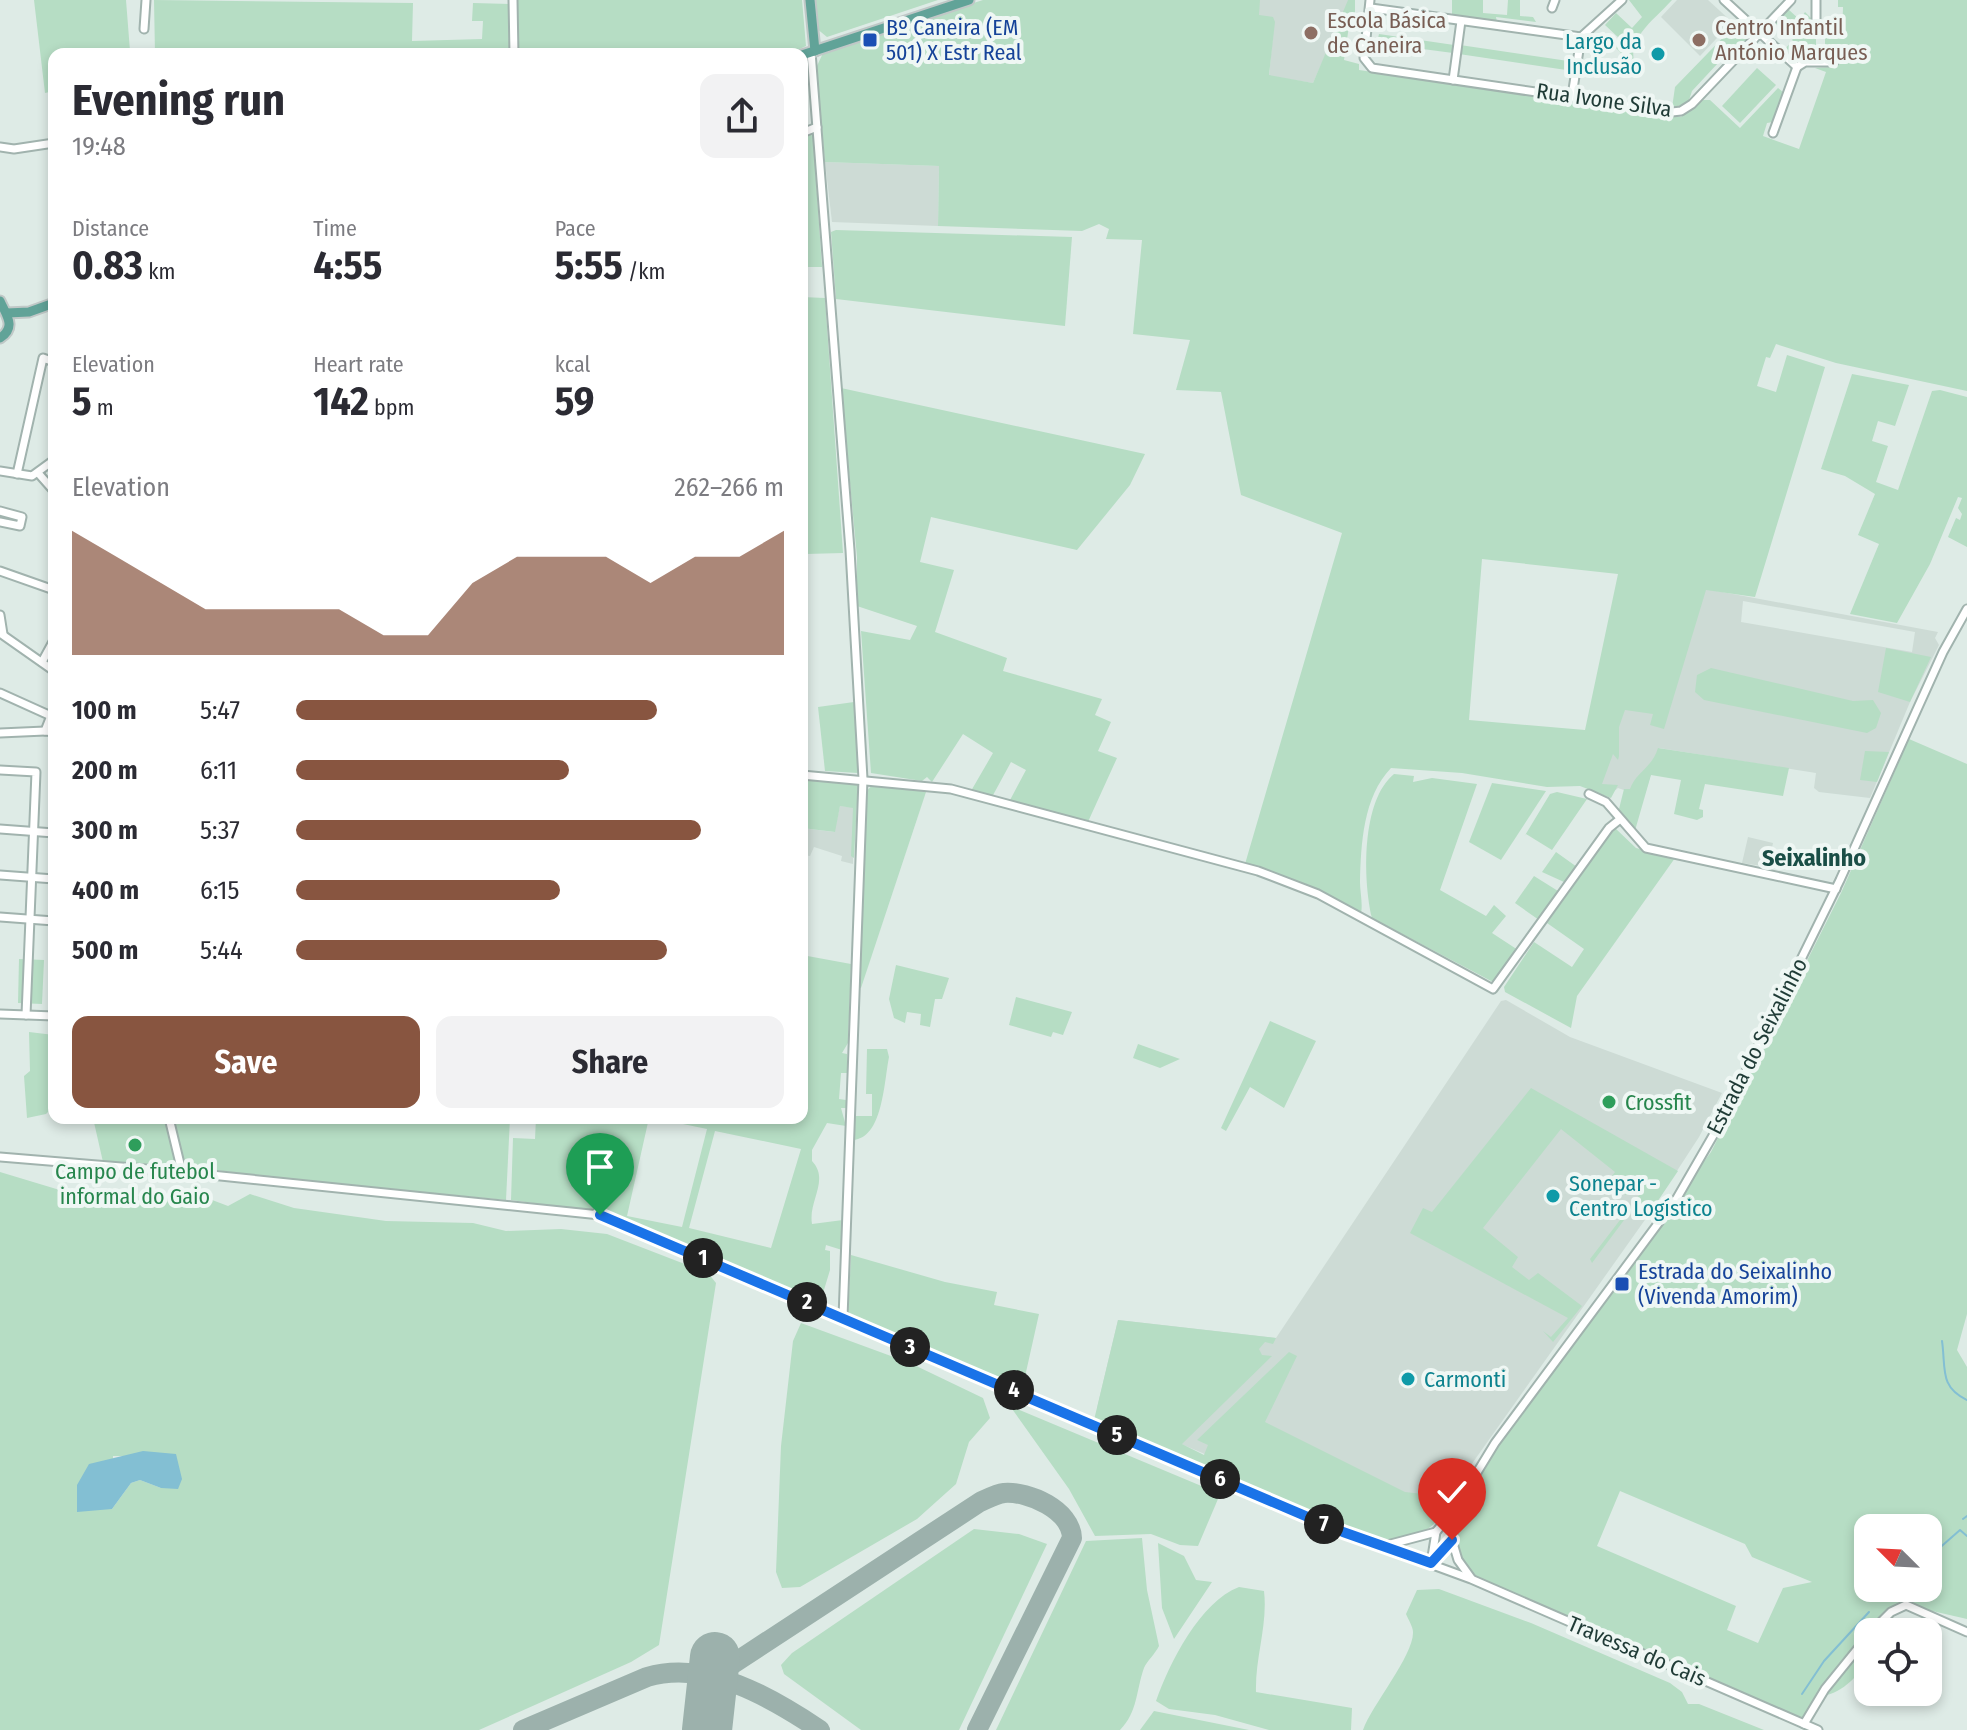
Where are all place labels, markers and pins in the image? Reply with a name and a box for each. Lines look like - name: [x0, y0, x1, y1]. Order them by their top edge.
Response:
- place label: Escola Básica de Caneira: [1327, 7, 1446, 59]
- place label: Bº Caneira (EM 501) X Estr Real: [886, 14, 1022, 66]
- place label: Centro Infantil António Marques: [1715, 14, 1868, 66]
- marker: Escola Básica de Caneira: [1302, 24, 1320, 42]
- place label: Largo da Inclusão: [1565, 28, 1642, 80]
- marker: Bº Caneira (EM 501) X Estr Real: [861, 31, 879, 49]
- marker: Centro Infantil António Marques: [1690, 31, 1708, 49]
- marker: Largo da Inclusão: [1649, 45, 1667, 63]
- place label: Crossfit: [1625, 1089, 1693, 1116]
- marker: Crossfit: [1600, 1093, 1618, 1111]
- pin: [566, 1133, 634, 1215]
- marker: Campo de futebol informal do Gaio: [126, 1136, 144, 1154]
- place label: Campo de futebol informal do Gaio: [55, 1158, 215, 1210]
- place label: Sonepar - Centro Logístico: [1569, 1170, 1713, 1222]
- marker: Sonepar - Centro Logístico: [1544, 1187, 1562, 1205]
- pin: 1: [683, 1238, 723, 1278]
- place label: Estrada do Seixalinho (Vivenda Amorim): [1638, 1258, 1832, 1310]
- marker: Estrada do Seixalinho (Vivenda Amorim): [1613, 1275, 1631, 1293]
- pin: 2: [787, 1282, 827, 1322]
- pin: 3: [890, 1327, 930, 1367]
- place label: Carmonti: [1424, 1366, 1506, 1393]
- pin: 4: [994, 1370, 1034, 1410]
- marker: Carmonti: [1399, 1370, 1417, 1388]
- pin: 5: [1097, 1415, 1137, 1455]
- pin: [1418, 1458, 1486, 1540]
- pin: 6: [1200, 1459, 1240, 1499]
- pin: 7: [1304, 1504, 1344, 1544]

